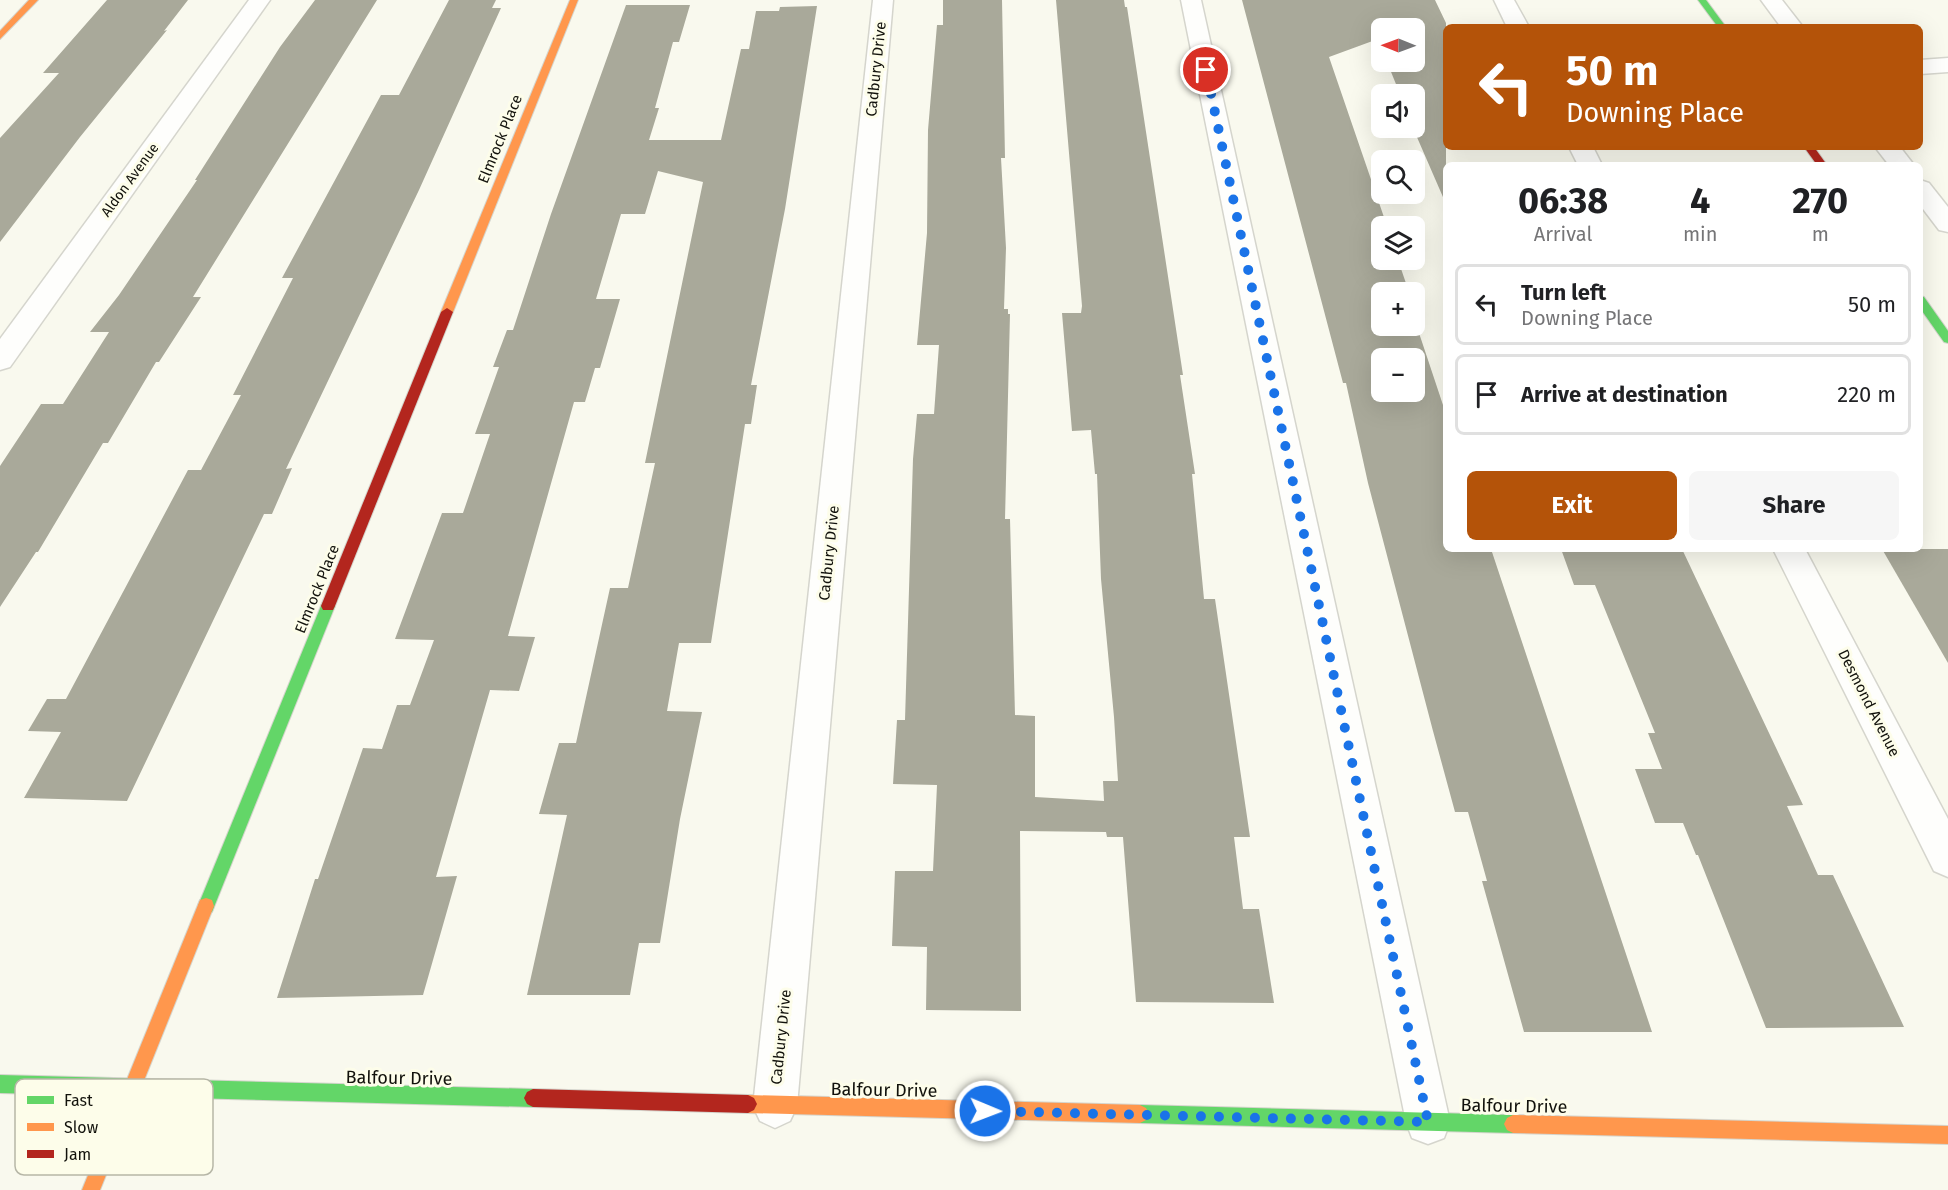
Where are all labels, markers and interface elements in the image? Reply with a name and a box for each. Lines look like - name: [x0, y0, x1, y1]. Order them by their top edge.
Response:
- north arrow: [1371, 18, 1425, 72]
- map controls: [1371, 18, 1425, 402]
- street label: Cadbury Drive: [862, 21, 890, 117]
- pin: [1180, 44, 1231, 95]
- text: 50 m: [1566, 46, 1659, 96]
- icon: left: [1467, 48, 1545, 126]
- icon: arrive: [1189, 53, 1222, 86]
- button: sound: [1371, 84, 1425, 138]
- street label: Elmrock Place: [474, 92, 526, 186]
- text: Downing Place: [1566, 97, 1744, 129]
- street label: Aldon Avenue: [98, 140, 162, 220]
- button: search: [1371, 150, 1425, 204]
- text: 06:38: [1518, 179, 1608, 223]
- text: 4: [1690, 179, 1710, 223]
- text: 270: [1792, 179, 1848, 223]
- button: layers: [1371, 216, 1425, 270]
- text: Arrival: [1534, 222, 1592, 246]
- text: min: [1683, 222, 1717, 246]
- text: m: [1812, 222, 1829, 246]
- text: Turn left: [1521, 279, 1606, 306]
- button: +: [1371, 282, 1425, 336]
- icon: left: [1470, 288, 1503, 321]
- text: 50 m: [1848, 291, 1896, 318]
- text: Downing Place: [1521, 306, 1653, 330]
- button: −: [1371, 348, 1425, 402]
- icon: arrive: [1470, 378, 1503, 411]
- text: Arrive at destination: [1521, 381, 1728, 408]
- text: 220 m: [1837, 381, 1896, 408]
- button: Exit: [1467, 471, 1677, 540]
- button: Share: [1689, 471, 1899, 540]
- street label: Cadbury Drive: [815, 505, 843, 601]
- street label: Elmrock Place: [291, 542, 343, 636]
- street label: Desmond Avenue: [1834, 646, 1904, 760]
- street label: Cadbury Drive: [767, 989, 795, 1085]
- street label: Balfour Drive: [346, 1066, 452, 1090]
- street label: Balfour Drive: [831, 1078, 937, 1102]
- legend: [15, 1079, 213, 1175]
- position arrow: [953, 1079, 1017, 1143]
- text: Fast: [64, 1091, 93, 1110]
- street label: Balfour Drive: [1461, 1094, 1567, 1118]
- text: Slow: [64, 1118, 99, 1137]
- text: Jam: [64, 1145, 91, 1164]

